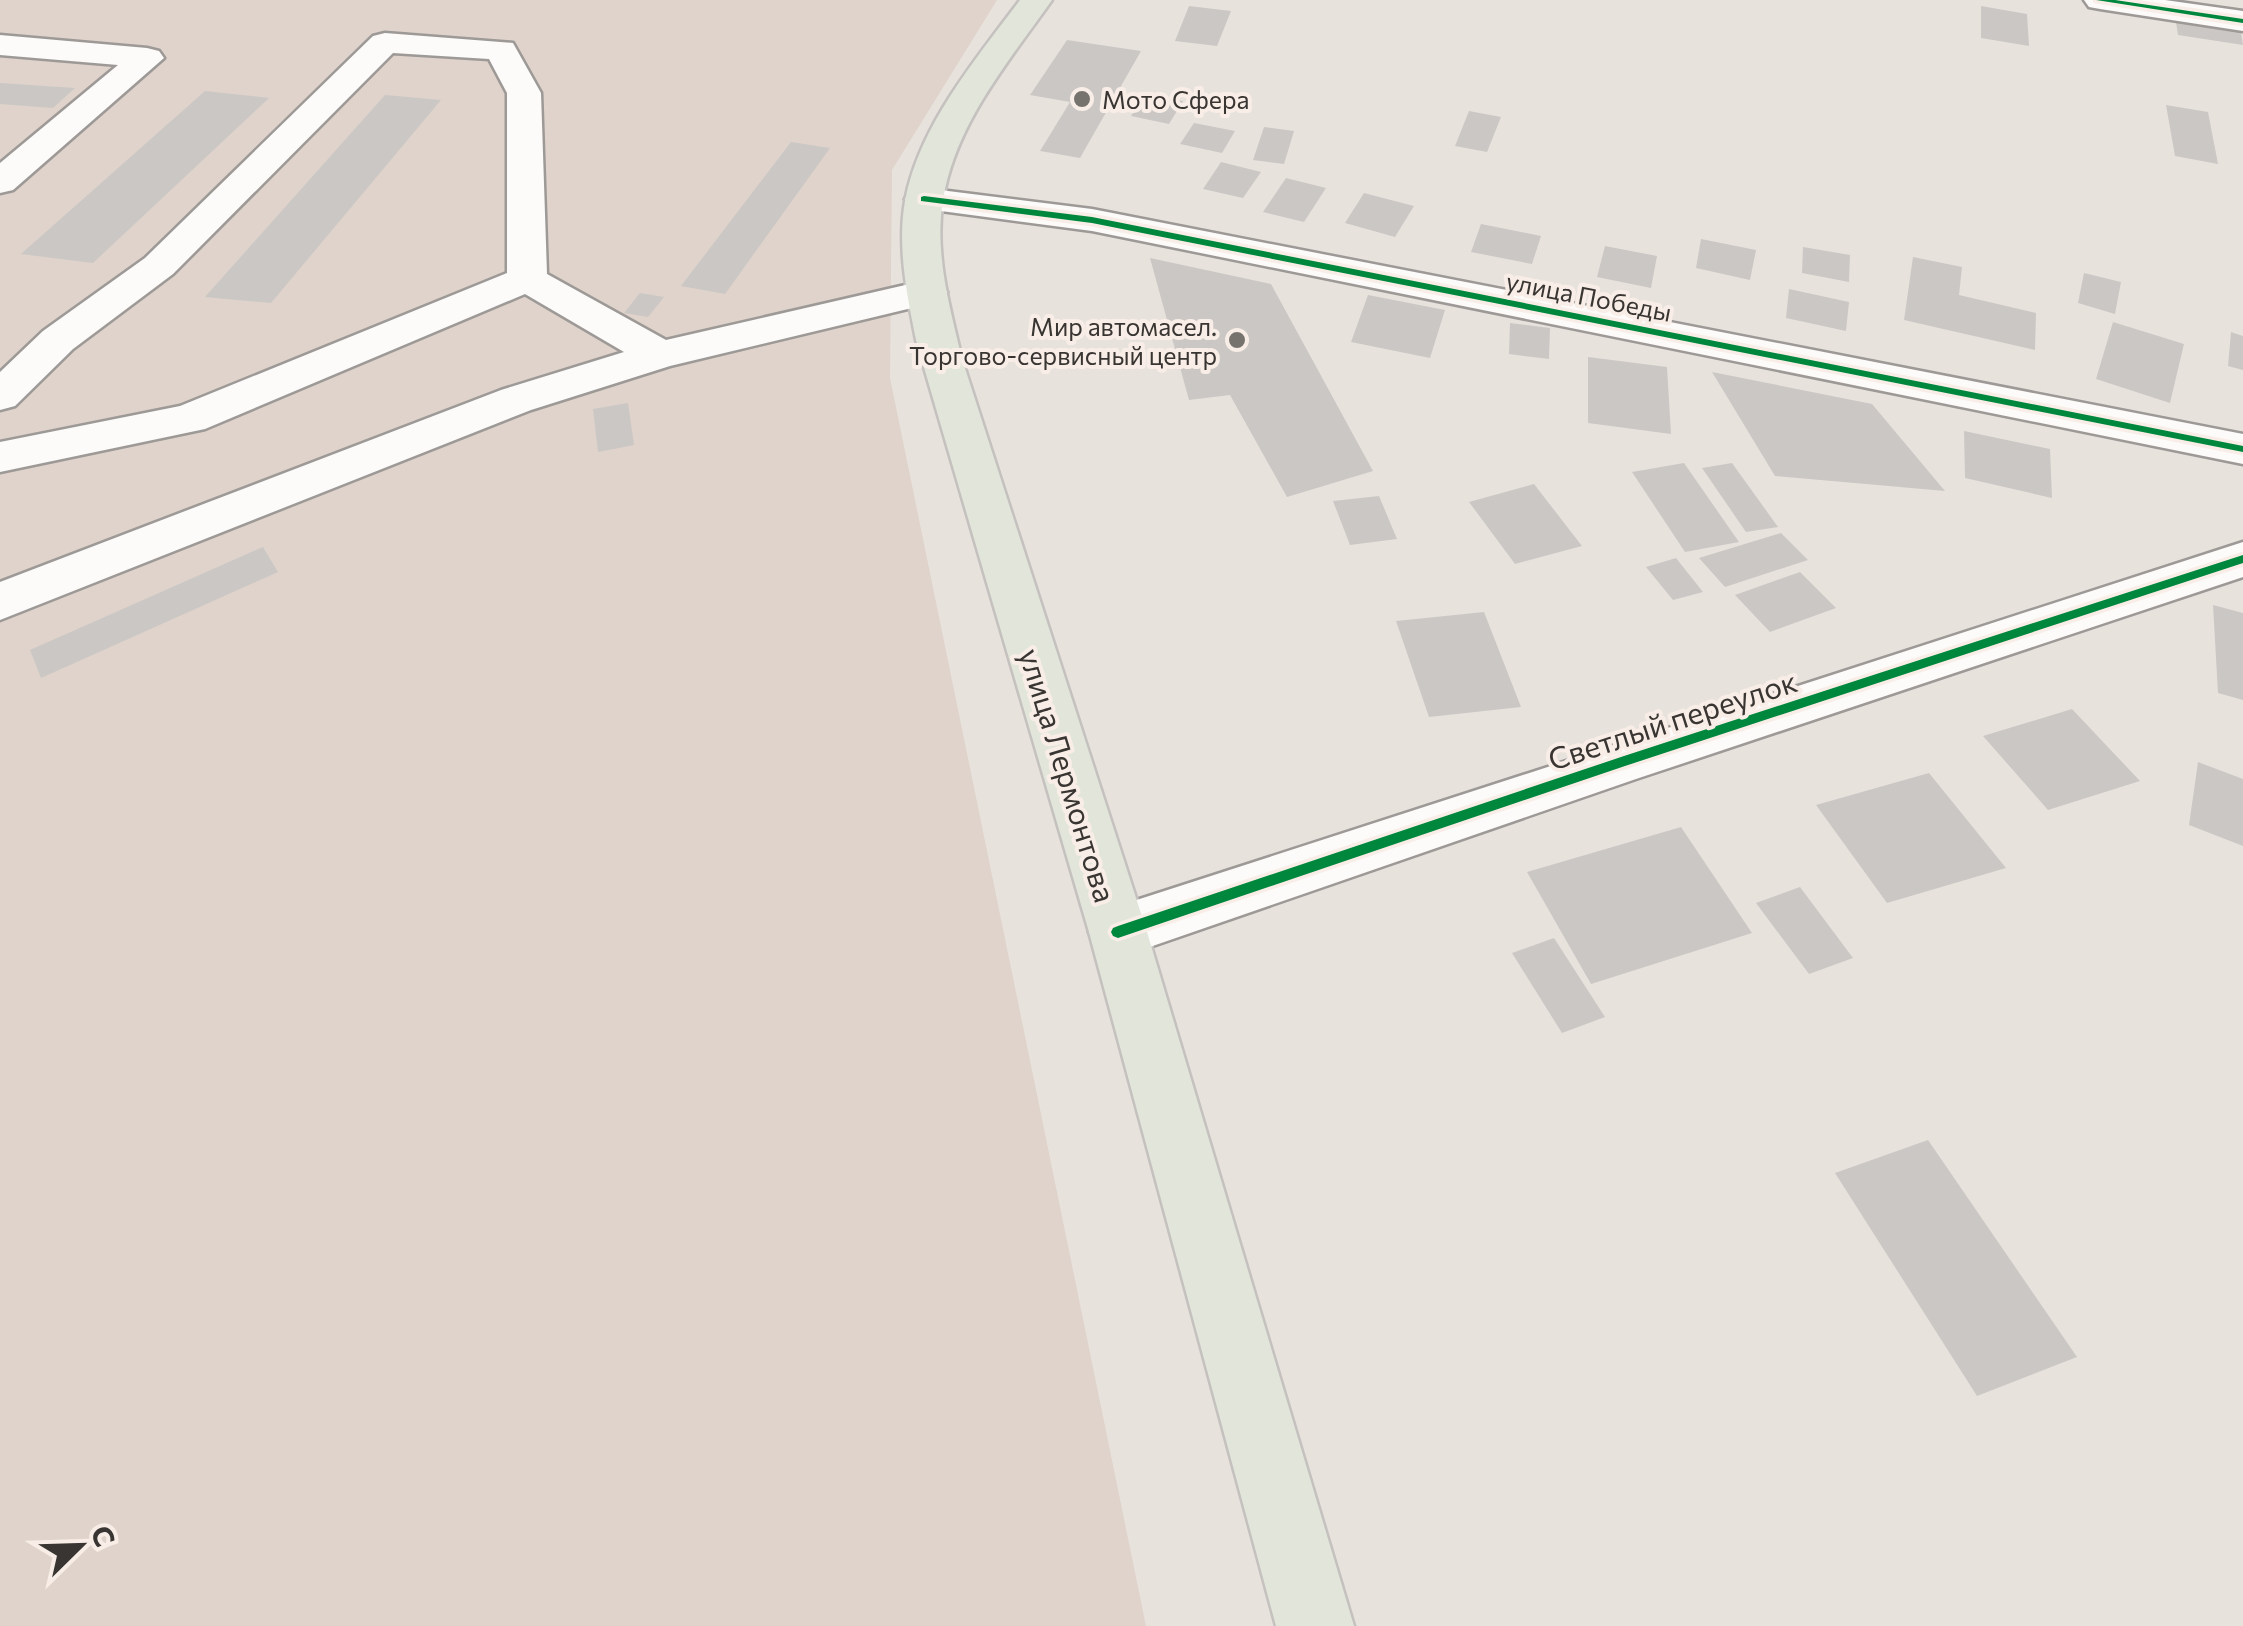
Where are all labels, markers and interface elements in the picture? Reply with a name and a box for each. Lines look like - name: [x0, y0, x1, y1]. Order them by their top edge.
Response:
- place label: Мото Сфера: [1102, 84, 1250, 114]
- marker: Мото Сфера: [1071, 88, 1093, 110]
- street label: улица Победы: [1504, 265, 1674, 327]
- place label: Мир автомасел. Торгово-сервисный центр: [909, 311, 1217, 370]
- marker: Мир автомасел. Торгово-сервисный центр: [1226, 329, 1248, 351]
- street label: улица Лермонтова: [1013, 644, 1125, 906]
- street label: Светлый переулок: [1543, 661, 1801, 777]
- north arrow: [30, 1496, 130, 1596]
- text: С: [85, 1520, 123, 1551]

